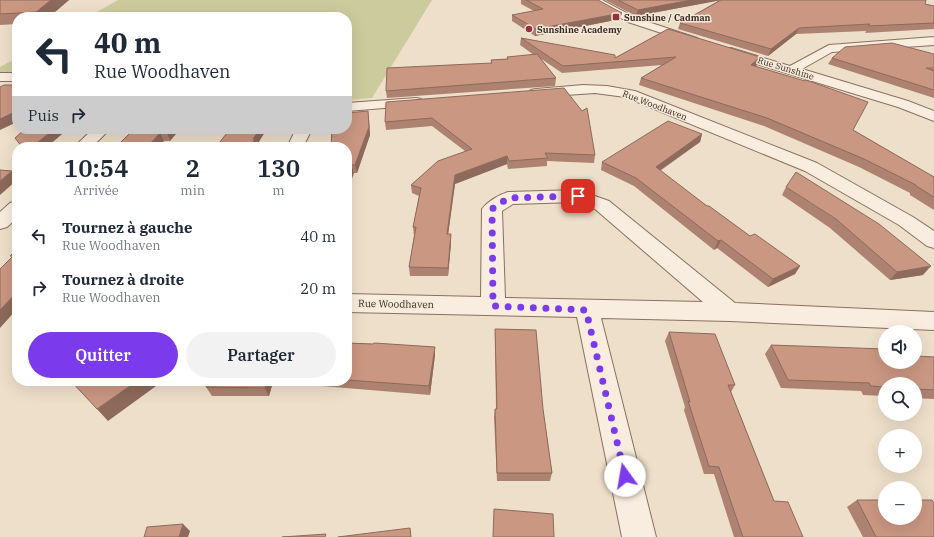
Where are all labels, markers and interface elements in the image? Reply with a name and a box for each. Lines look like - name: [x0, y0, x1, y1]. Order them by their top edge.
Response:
- marker: Sunshine / Cadman: [611, 12, 621, 22]
- place label: Sunshine / Cadman: [624, 12, 711, 23]
- text: 40 m: [94, 24, 161, 61]
- marker: Sunshine Academy: [524, 24, 534, 34]
- place label: Sunshine Academy: [537, 24, 623, 35]
- icon: left: [28, 28, 80, 80]
- street label: Rue Sunshine: [756, 54, 816, 82]
- text: Rue Woodhaven: [94, 60, 231, 83]
- street label: Rue Woodhaven: [621, 88, 689, 122]
- icon: right: [67, 104, 89, 126]
- text: Puis: [28, 106, 59, 125]
- text: 10:54: [64, 152, 129, 184]
- text: 2: [186, 152, 200, 184]
- text: 130: [257, 152, 300, 184]
- pin: [561, 179, 595, 213]
- text: Arrivée: [74, 182, 119, 199]
- text: min: [180, 182, 205, 199]
- text: m: [272, 182, 285, 199]
- icon: arrive: [567, 185, 589, 207]
- text: Tournez à gauche: [62, 218, 193, 237]
- icon: left: [28, 225, 50, 247]
- text: 40 m: [300, 227, 336, 246]
- text: Rue Woodhaven: [62, 237, 161, 254]
- text: Tournez à droite: [62, 270, 184, 289]
- icon: right: [28, 277, 50, 299]
- text: 20 m: [300, 279, 336, 298]
- text: Rue Woodhaven: [62, 289, 161, 306]
- street label: Rue Woodhaven: [358, 297, 435, 311]
- map controls: [878, 325, 922, 525]
- button: sound: [878, 325, 922, 369]
- button: Quitter: [28, 332, 178, 378]
- button: Partager: [186, 332, 336, 378]
- button: search: [878, 377, 922, 421]
- button: +: [878, 429, 922, 473]
- position arrow: [604, 455, 646, 497]
- button: −: [878, 481, 922, 525]

